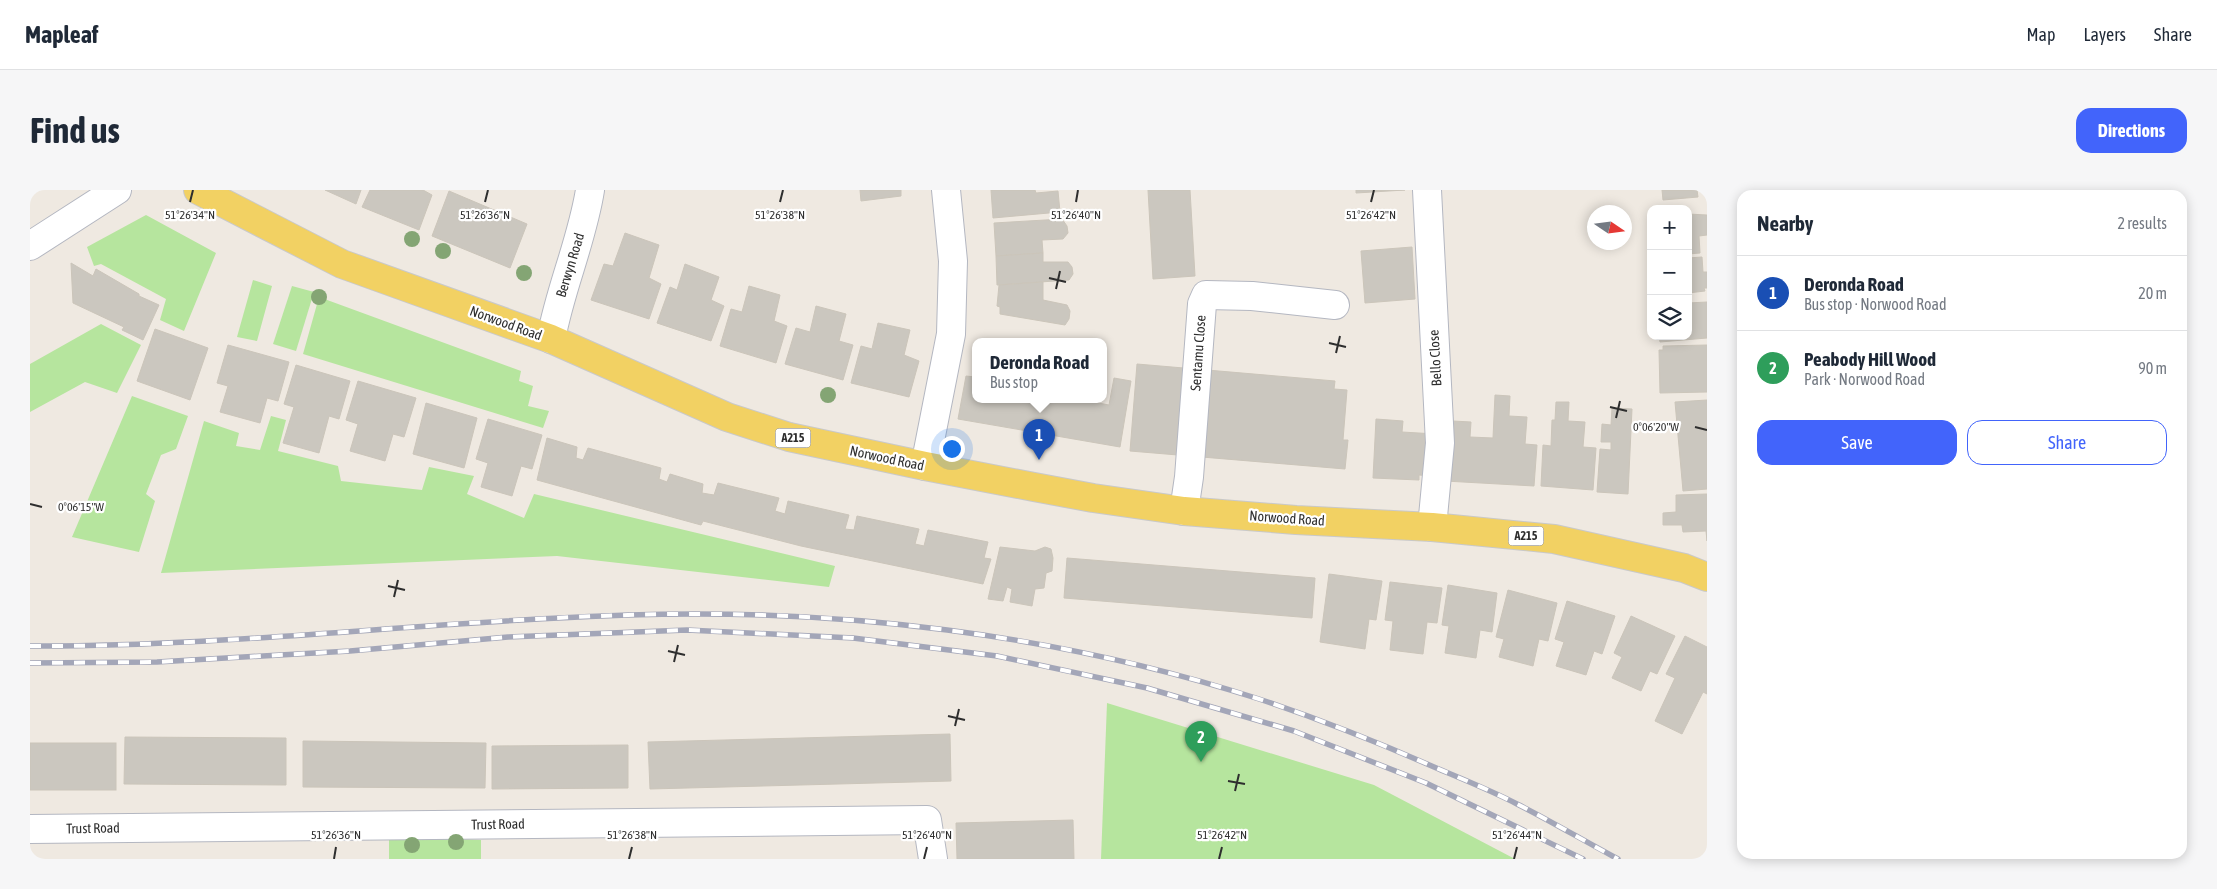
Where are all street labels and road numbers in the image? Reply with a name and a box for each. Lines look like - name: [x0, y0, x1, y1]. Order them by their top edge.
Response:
- street label: Berwyn Road: [553, 231, 587, 299]
- street label: Norwood Road: [468, 303, 544, 343]
- street label: Sentamu Close: [1187, 314, 1209, 392]
- street label: Bello Close: [1426, 329, 1444, 387]
- road number: A215: [776, 428, 810, 448]
- street label: Norwood Road: [848, 442, 926, 474]
- street label: Norwood Road: [1249, 507, 1325, 529]
- road number: A215: [1508, 526, 1544, 546]
- street label: Trust Road: [471, 816, 525, 832]
- street label: Trust Road: [66, 820, 120, 836]

